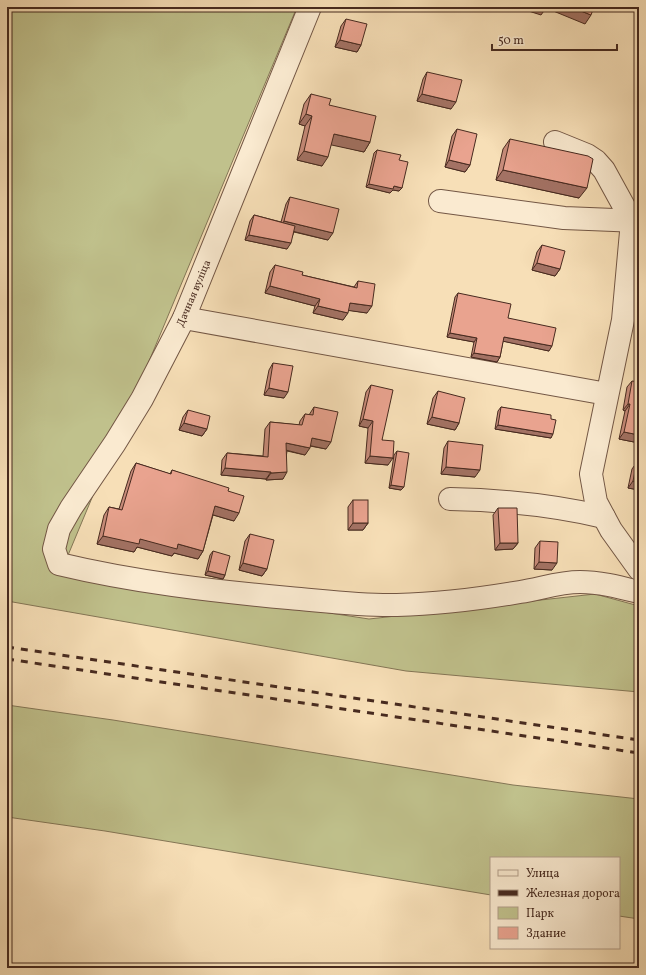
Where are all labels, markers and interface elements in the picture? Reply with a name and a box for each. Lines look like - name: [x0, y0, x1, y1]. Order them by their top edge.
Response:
- scale bar: [492, 26, 617, 52]
- text: 50 m: [498, 33, 524, 49]
- street label: Дачная вуліца: [174, 257, 215, 329]
- legend: [490, 857, 620, 949]
- text: Улица: [526, 866, 559, 882]
- text: Железная дорога: [526, 886, 620, 902]
- text: Парк: [526, 906, 554, 922]
- text: Здание: [526, 926, 566, 942]

